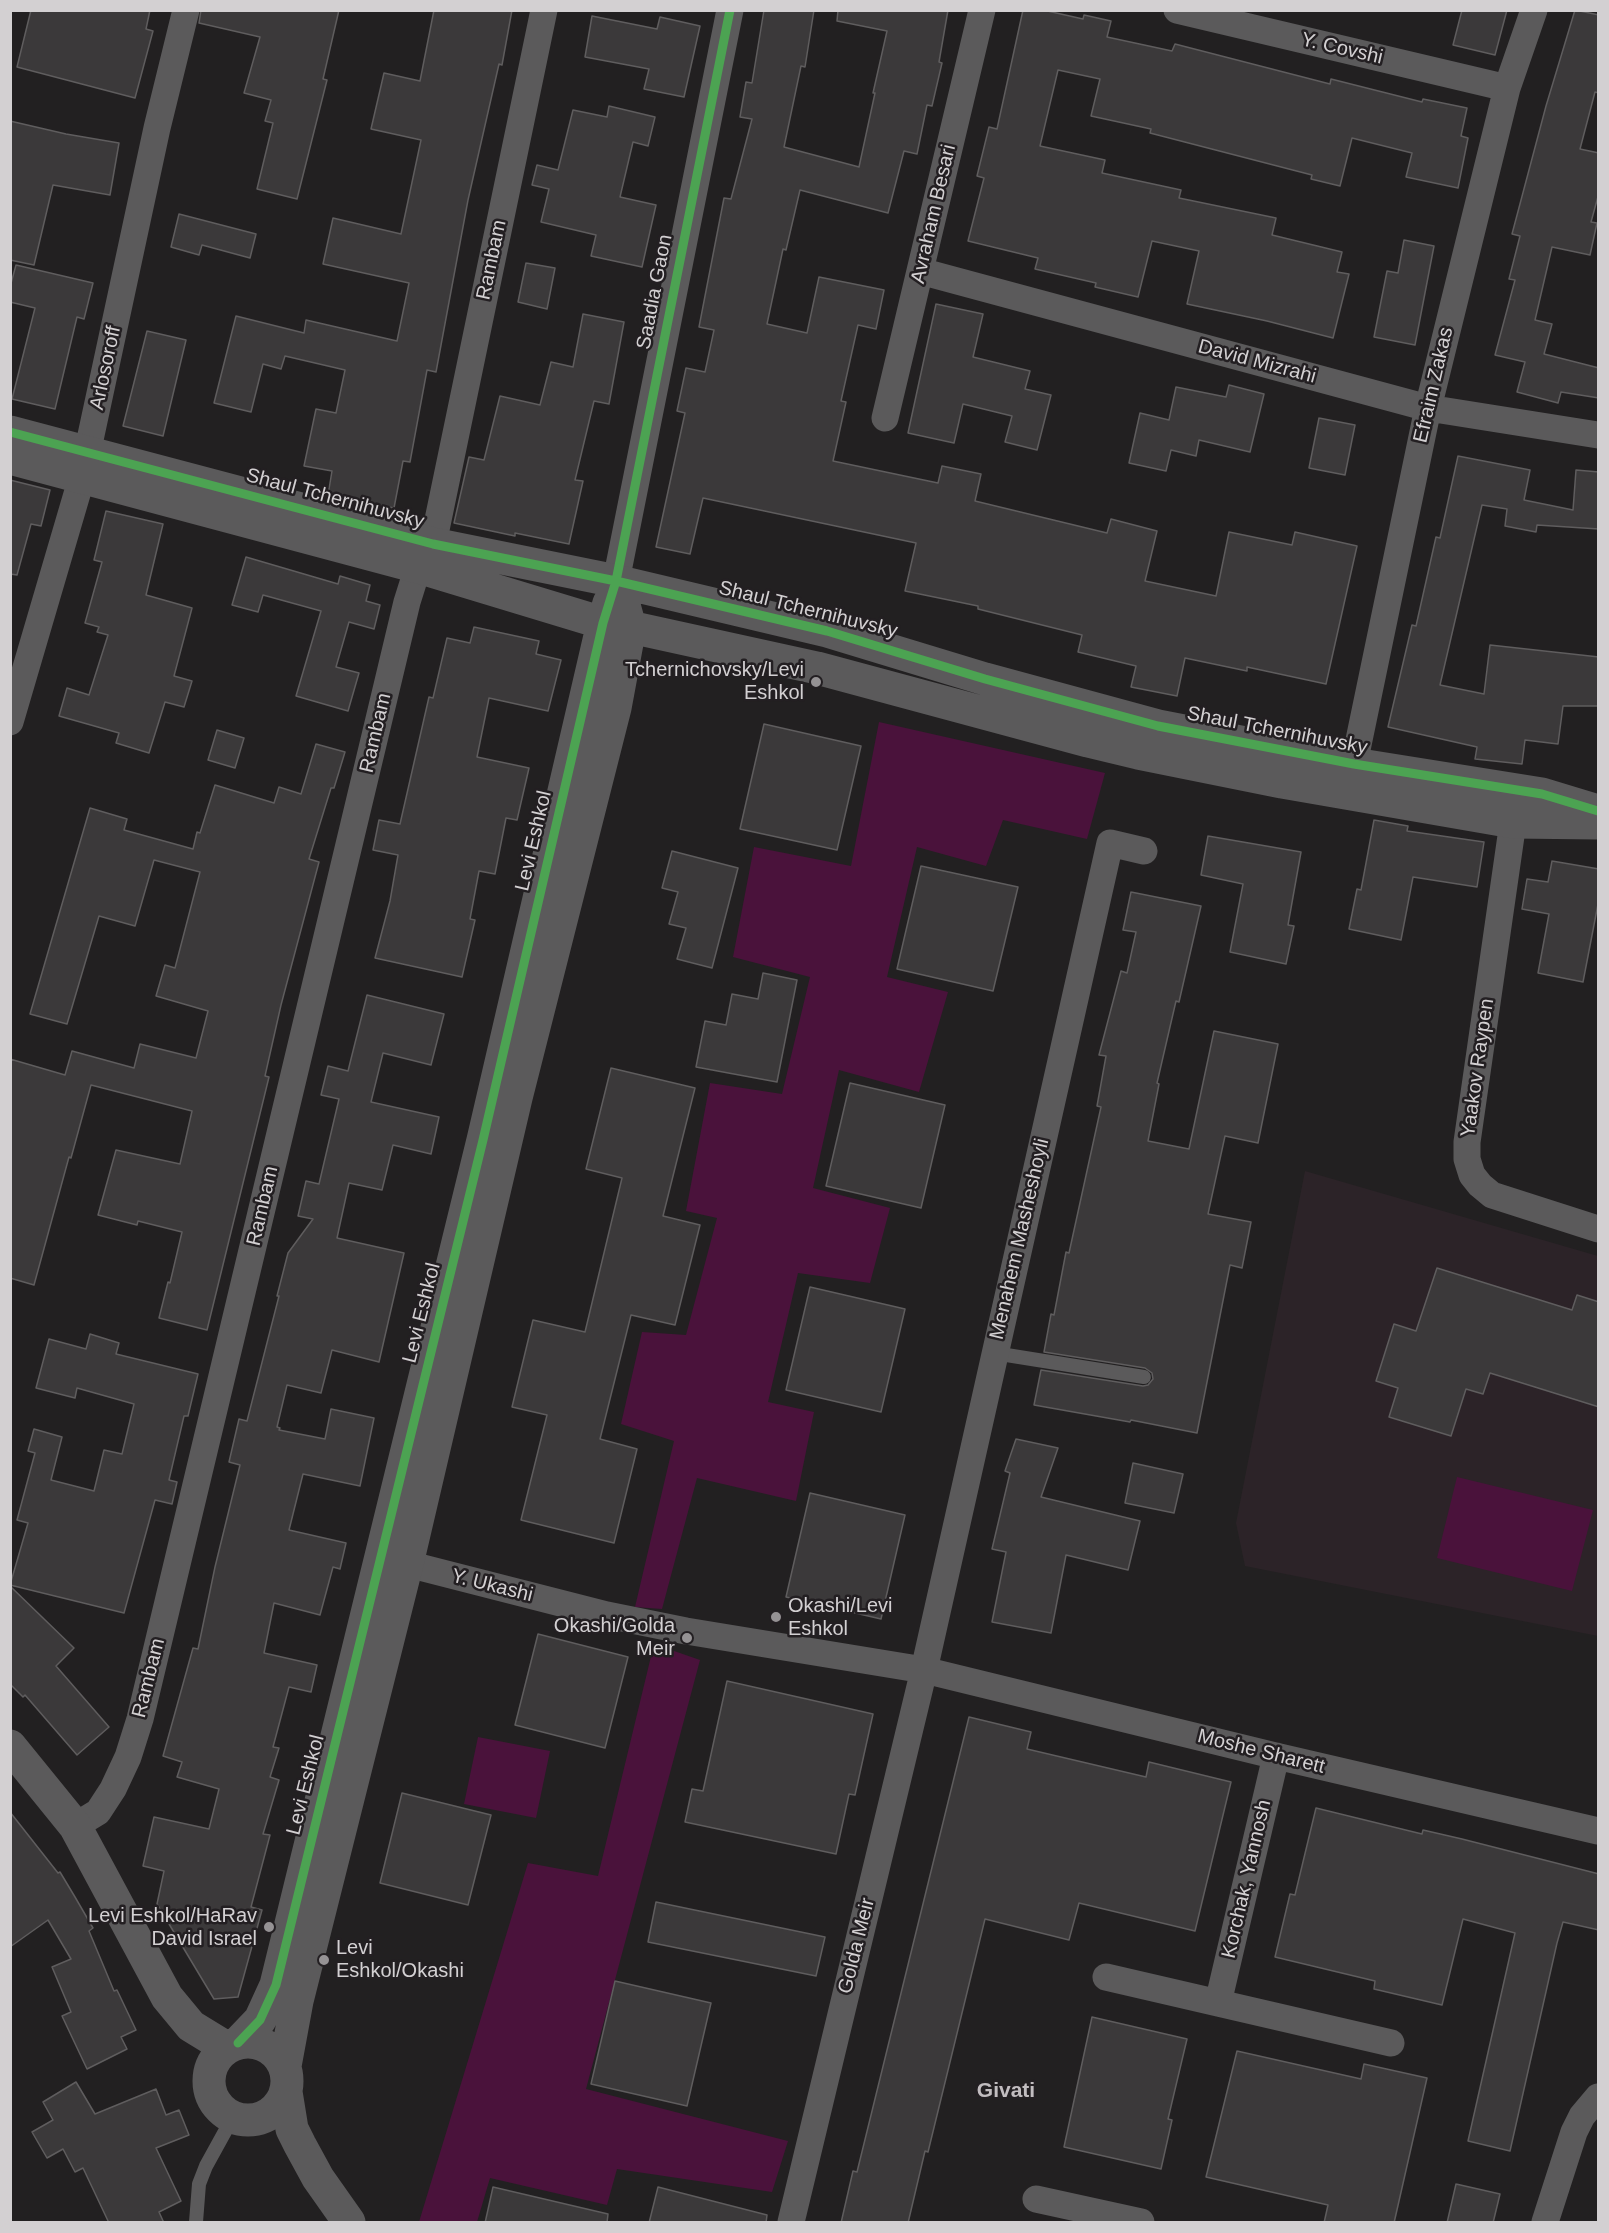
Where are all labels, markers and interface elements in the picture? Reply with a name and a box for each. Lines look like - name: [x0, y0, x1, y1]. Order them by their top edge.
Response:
- street label: Y. Covshi: [1299, 28, 1385, 70]
- street label: Avraham Besari: [906, 142, 962, 286]
- street label: Rambam: [472, 218, 512, 302]
- street label: Saadia Gaon: [632, 232, 678, 352]
- street label: Arlosoroff: [85, 324, 127, 412]
- street label: Efraim Zakas: [1409, 325, 1459, 445]
- street label: David Mizrahi: [1195, 335, 1319, 389]
- street label: Shaul Tchernihuvsky: [243, 464, 427, 534]
- street label: Shaul Tchernihuvsky: [716, 576, 900, 644]
- place label: Tchernichovsky/Levi Eshkol: [625, 658, 804, 705]
- marker: Tchernichovsky/Levi Eshkol: [809, 675, 823, 689]
- street label: Rambam: [355, 691, 397, 775]
- street label: Shaul Tchernihuvsky: [1185, 702, 1369, 760]
- street label: Levi Eshkol: [511, 788, 557, 894]
- street label: Yaakov Raypen: [1456, 997, 1500, 1139]
- street label: Menahem Masheshoyli: [985, 1136, 1055, 1342]
- street label: Rambam: [242, 1164, 284, 1248]
- street label: Levi Eshkol: [398, 1260, 446, 1366]
- street label: Y. Ukashi: [449, 1564, 535, 1608]
- place label: Okashi/Levi Eshkol: [788, 1594, 892, 1641]
- marker: Okashi/Levi Eshkol: [769, 1610, 783, 1624]
- place label: Okashi/Golda Meir: [554, 1614, 675, 1661]
- marker: Okashi/Golda Meir: [680, 1631, 694, 1645]
- street label: Rambam: [128, 1636, 170, 1720]
- street label: Moshe Sharett: [1195, 1725, 1327, 1779]
- street label: Levi Eshkol: [282, 1732, 330, 1838]
- street label: Korchak, Yannosh: [1217, 1797, 1277, 1961]
- street label: Golda Meir: [834, 1896, 880, 1996]
- place label: Levi Eshkol/HaRav David Israel: [88, 1904, 257, 1951]
- marker: Levi Eshkol/HaRav David Israel: [262, 1920, 276, 1934]
- place label: Levi Eshkol/Okashi: [336, 1936, 464, 1983]
- marker: Levi Eshkol/Okashi: [317, 1953, 331, 1967]
- district label: Givati: [977, 2078, 1035, 2104]

